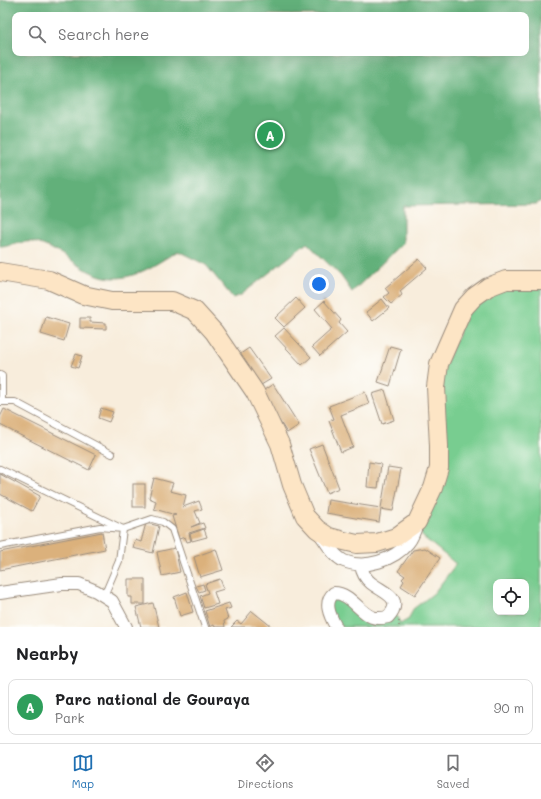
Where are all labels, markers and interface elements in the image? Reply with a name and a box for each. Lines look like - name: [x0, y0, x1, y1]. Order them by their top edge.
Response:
- search box: [12, 12, 529, 56]
- icon: search: [26, 23, 48, 45]
- text: Search here: [58, 24, 149, 44]
- pin: A: [257, 120, 283, 150]
- your location: [309, 274, 329, 294]
- map controls: [493, 579, 529, 615]
- button: locate: [493, 579, 529, 615]
- text: Nearby: [16, 642, 78, 664]
- text: Parc national de Gouraya: [55, 689, 250, 709]
- text: A: [25, 699, 35, 716]
- text: 90 m: [494, 699, 524, 716]
- text: Park: [55, 709, 84, 726]
- tab: Map: [72, 752, 94, 791]
- tab: Directions: [237, 752, 293, 791]
- tab: Saved: [437, 752, 469, 791]

